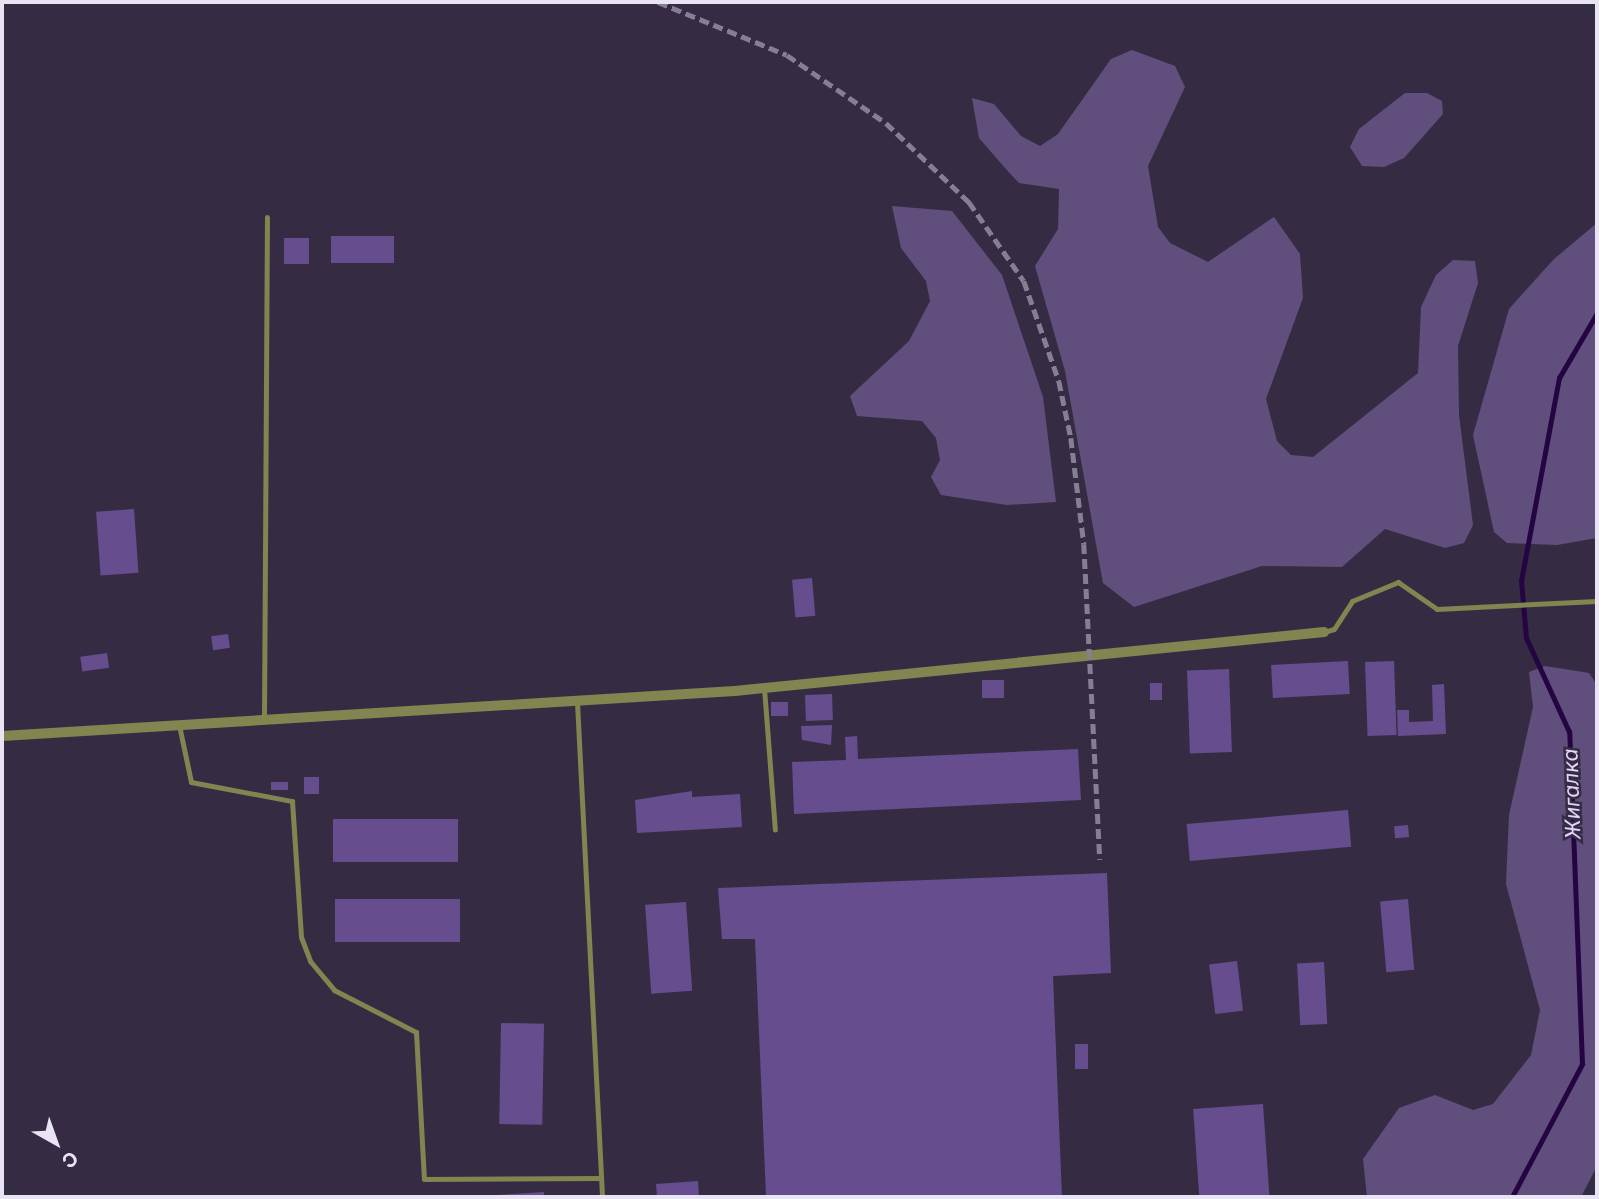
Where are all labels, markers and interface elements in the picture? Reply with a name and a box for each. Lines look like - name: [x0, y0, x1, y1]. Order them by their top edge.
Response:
- water label: Жигалка: [1558, 748, 1586, 840]
- north arrow: [21, 1108, 91, 1178]
- text: С: [57, 1146, 83, 1173]

